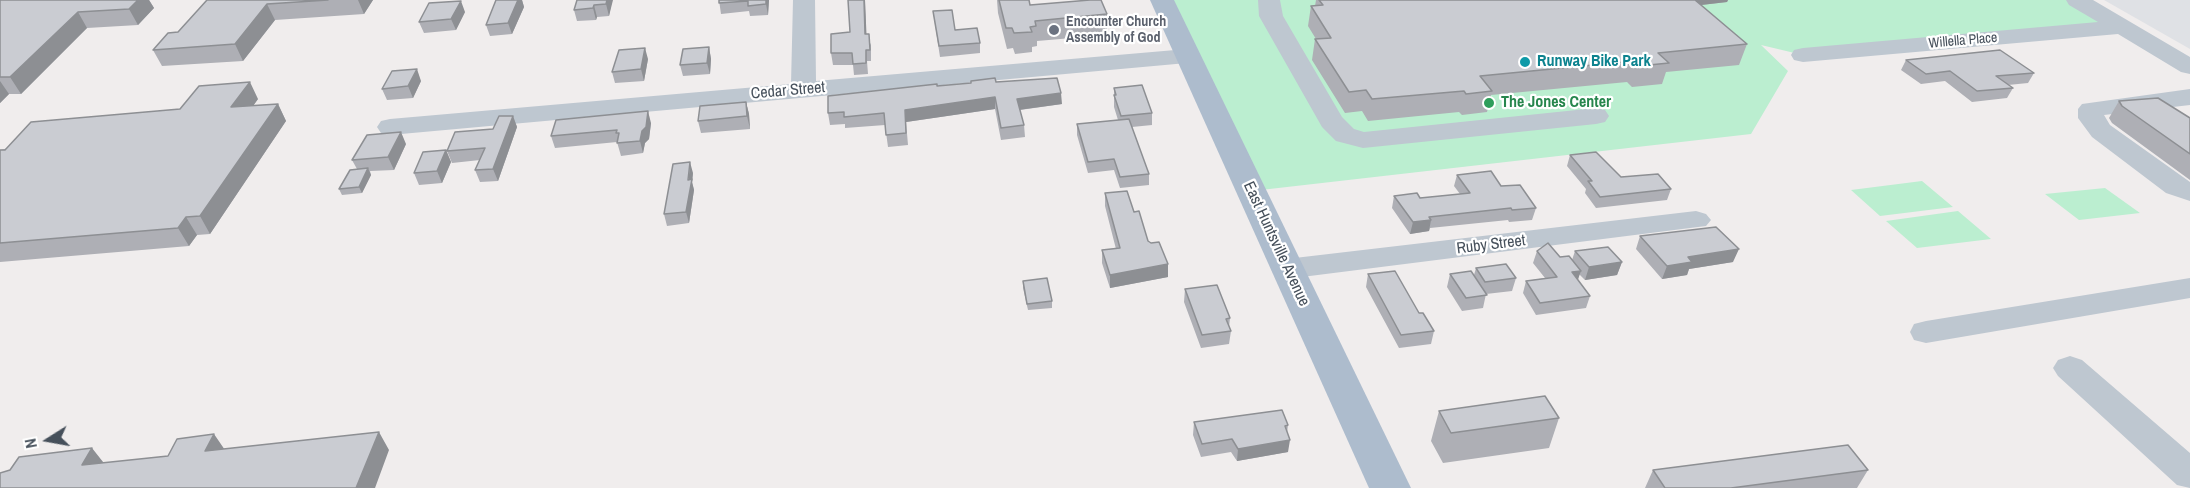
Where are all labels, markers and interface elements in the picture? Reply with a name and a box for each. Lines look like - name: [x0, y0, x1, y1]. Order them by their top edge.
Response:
- place label: Encounter Church Assembly of God: [1066, 14, 1166, 46]
- marker: Encounter Church Assembly of God: [1047, 23, 1061, 37]
- street label: Willella Place: [1928, 30, 1998, 52]
- place label: Runway Bike Park: [1537, 52, 1651, 72]
- marker: Runway Bike Park: [1518, 55, 1532, 69]
- street label: Cedar Street: [750, 78, 826, 104]
- place label: The Jones Center: [1501, 93, 1611, 113]
- marker: The Jones Center: [1482, 96, 1496, 110]
- street label: East Huntsville Avenue: [1239, 179, 1313, 309]
- street label: Ruby Street: [1455, 231, 1527, 259]
- north arrow: [18, 410, 78, 470]
- text: N: [19, 437, 42, 450]

